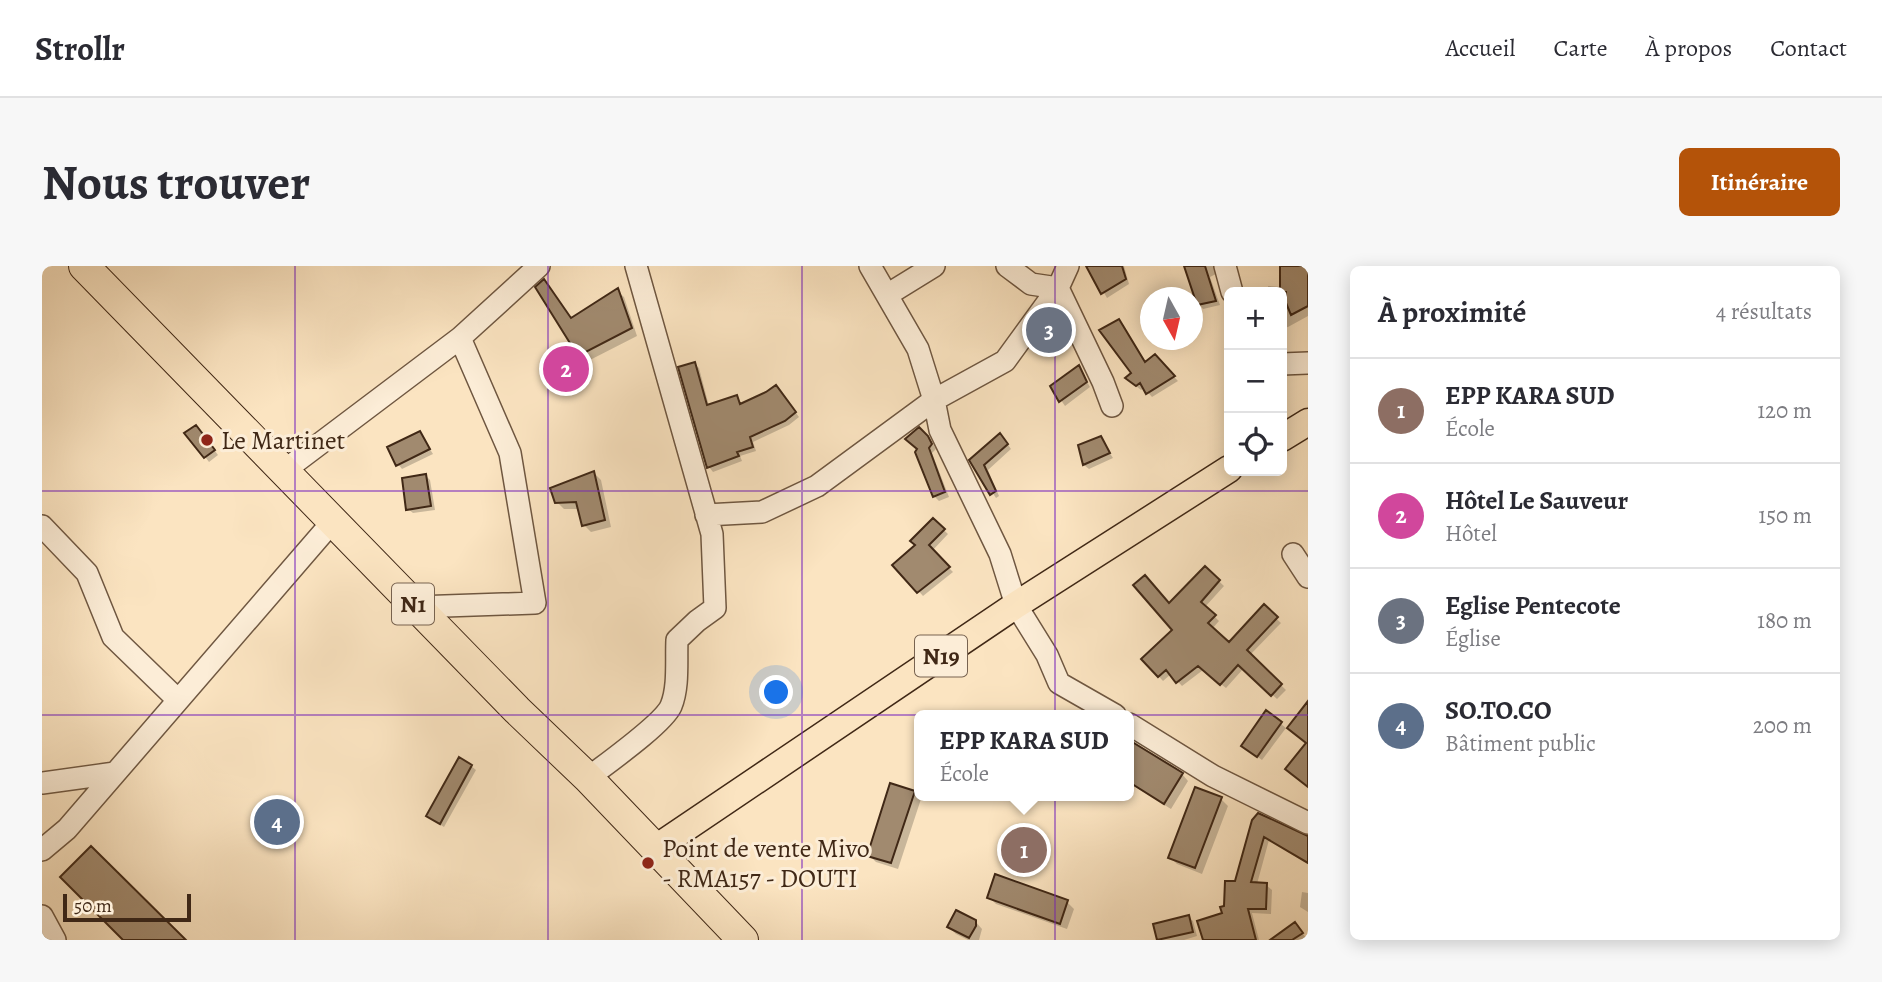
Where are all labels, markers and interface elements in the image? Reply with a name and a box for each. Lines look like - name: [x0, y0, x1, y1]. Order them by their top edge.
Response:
- text: Strollr: [35, 26, 125, 71]
- text: Accueil: [1445, 32, 1515, 64]
- text: Carte: [1553, 32, 1608, 64]
- text: À propos: [1646, 32, 1732, 64]
- text: Contact: [1770, 32, 1847, 64]
- button: Itinéraire: [1679, 148, 1840, 216]
- text: Nous trouver: [42, 149, 310, 216]
- north arrow: [1140, 287, 1203, 350]
- map controls: [1224, 287, 1287, 476]
- button: +: [1224, 287, 1287, 350]
- text: À proximité: [1378, 292, 1526, 332]
- text: 4 résultats: [1716, 296, 1812, 327]
- pin: 3: [1026, 304, 1072, 356]
- pin: 2: [543, 343, 589, 395]
- button: −: [1224, 350, 1287, 413]
- text: EPP KARA SUD: [1445, 378, 1615, 413]
- text: 1: [1397, 395, 1405, 426]
- text: 120 m: [1757, 395, 1812, 426]
- button: locate: [1224, 413, 1287, 476]
- text: École: [1445, 413, 1495, 444]
- place label: Le Martinet: [221, 423, 346, 458]
- marker: Le Martinet: [199, 432, 215, 448]
- text: Hôtel Le Sauveur: [1445, 483, 1628, 518]
- text: 2: [1395, 500, 1407, 531]
- text: 150 m: [1758, 500, 1812, 531]
- text: Hôtel: [1445, 518, 1497, 549]
- road number: N1: [392, 584, 434, 624]
- text: Eglise Pentecote: [1445, 588, 1621, 623]
- text: 3: [1396, 605, 1406, 636]
- text: 180 m: [1757, 605, 1812, 636]
- text: Église: [1445, 623, 1501, 654]
- road number: N19: [915, 636, 967, 676]
- your location: [759, 675, 793, 709]
- text: SO.TO.CO: [1445, 693, 1551, 728]
- popup: [914, 710, 1134, 801]
- text: 4: [1396, 710, 1406, 741]
- text: 200 m: [1753, 710, 1812, 741]
- text: EPP KARA SUD: [939, 723, 1109, 758]
- text: Bâtiment public: [1445, 728, 1596, 759]
- text: École: [939, 758, 989, 789]
- pin: 4: [254, 796, 300, 848]
- pin: 1: [1001, 824, 1047, 876]
- place label: Point de vente Mivo - RMA157 - DOUTI: [662, 831, 870, 896]
- marker: Point de vente Mivo - RMA157 - DOUTI: [640, 855, 656, 871]
- scale bar: [63, 891, 191, 923]
- text: 50 m: [74, 893, 112, 919]

